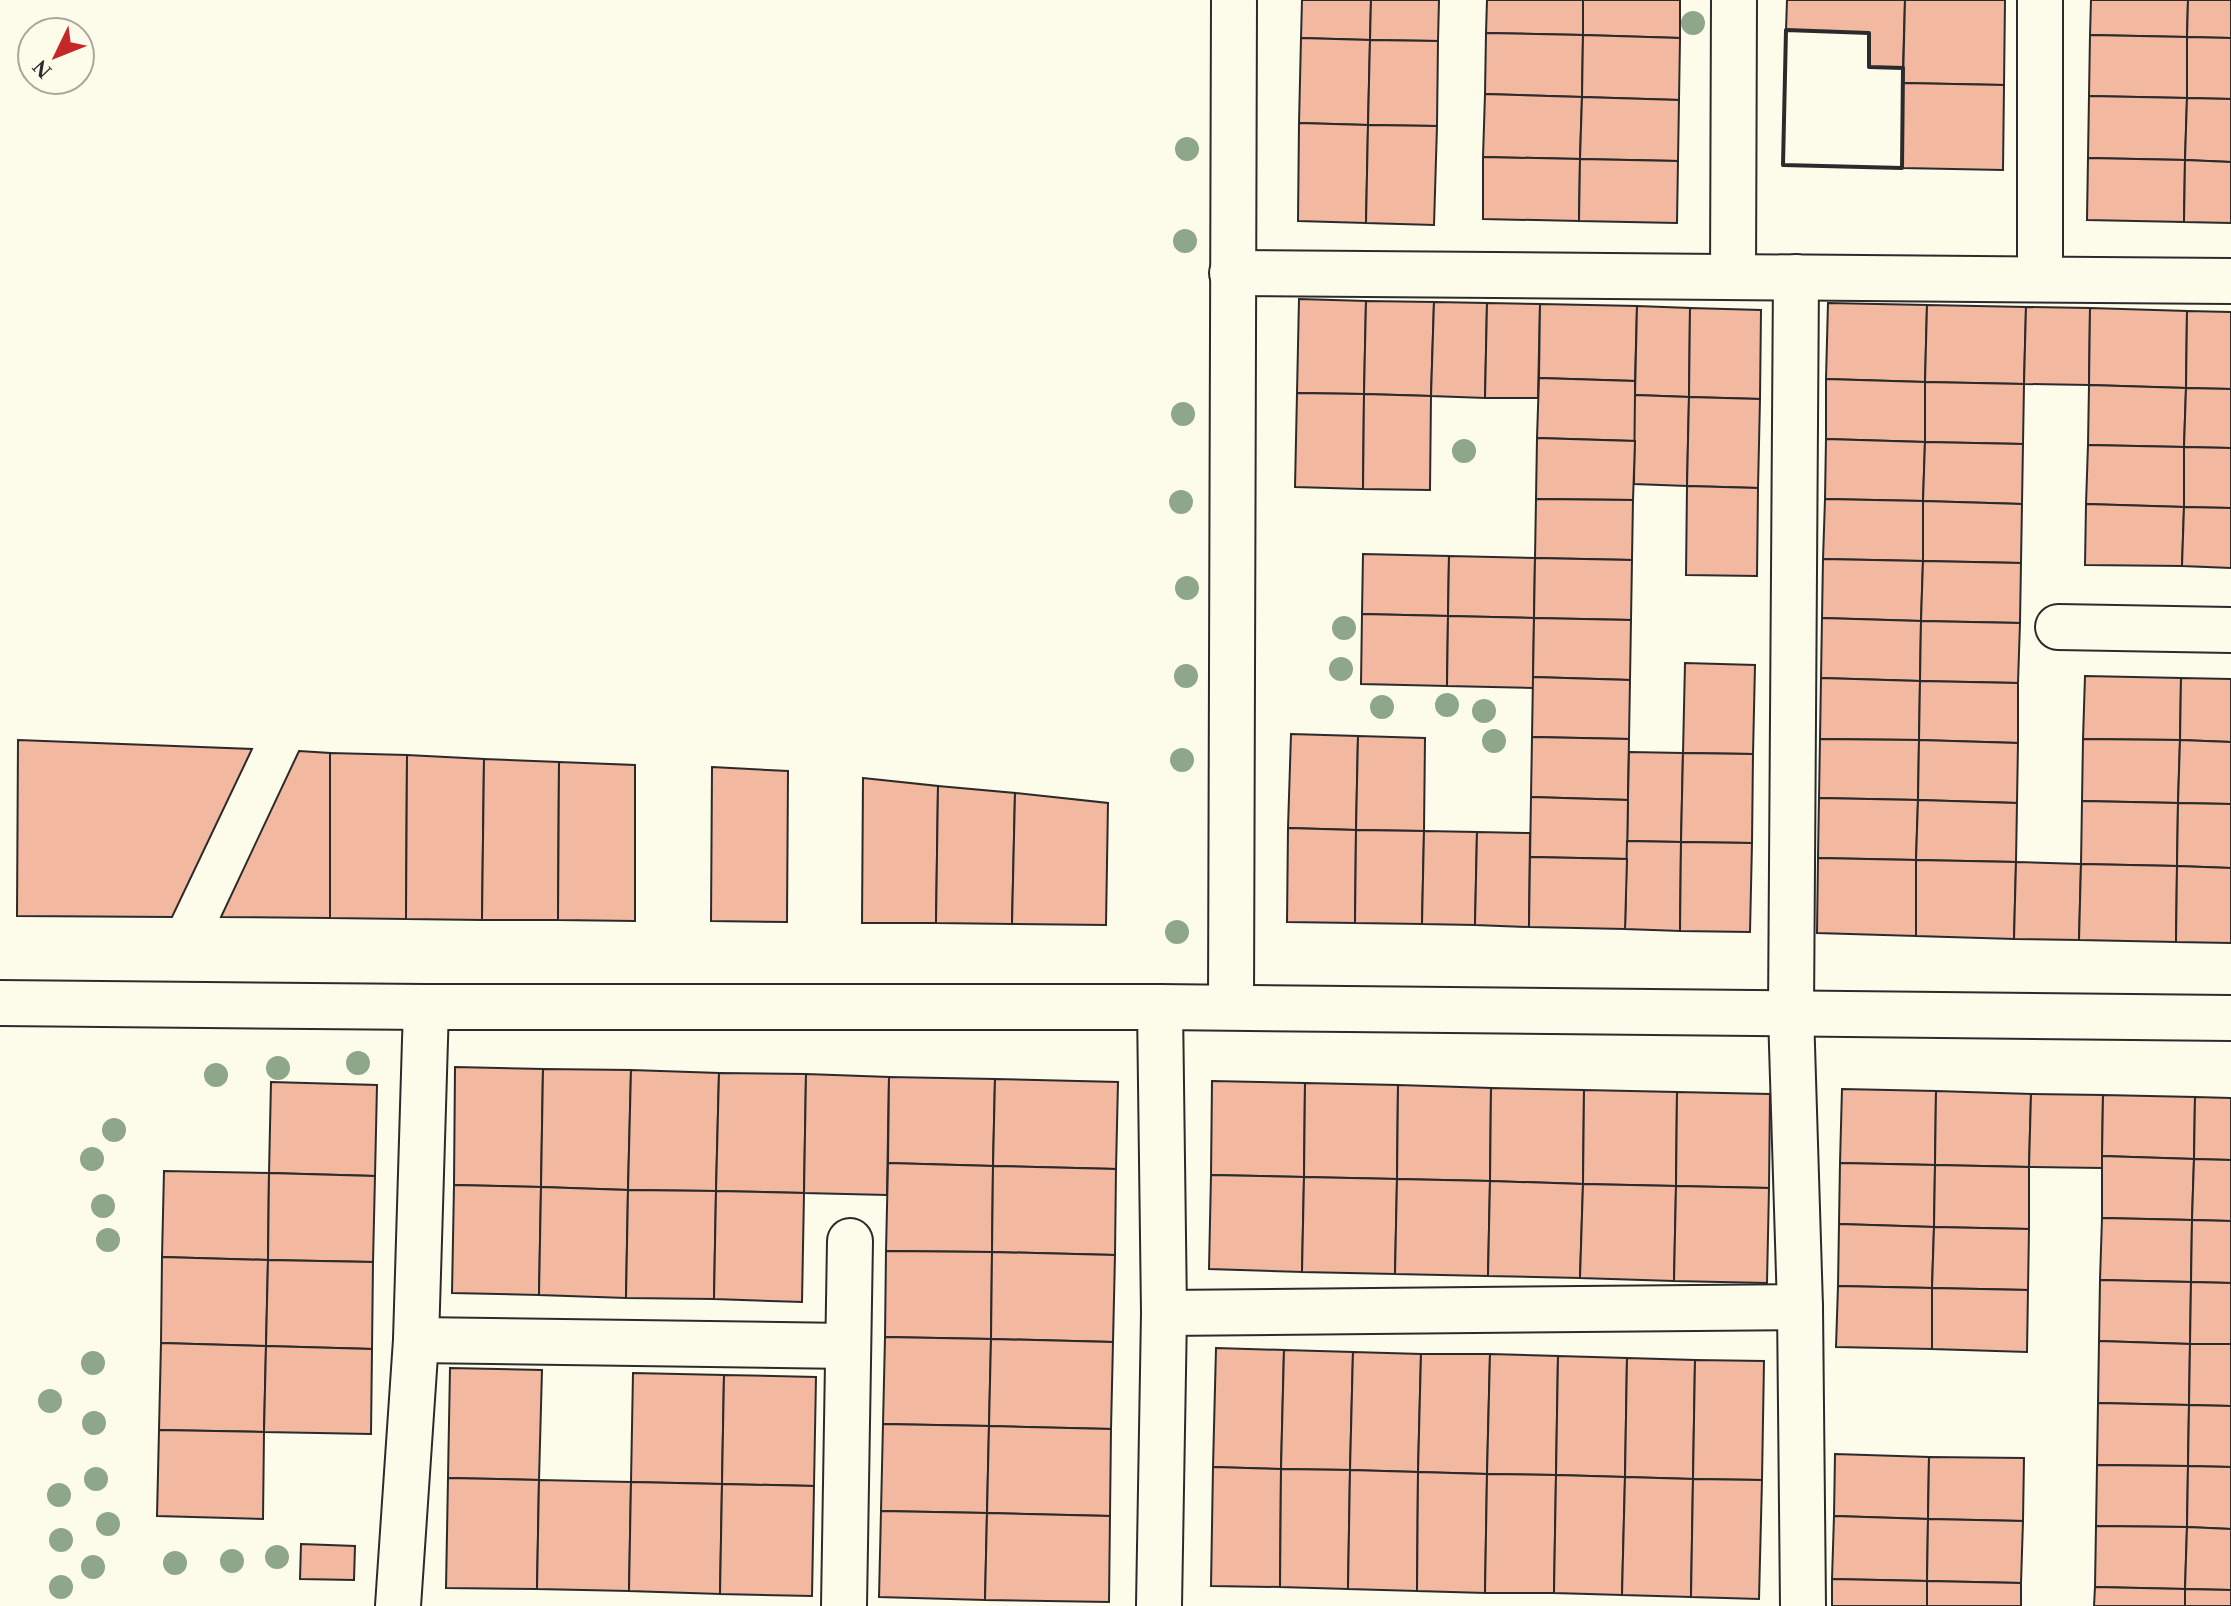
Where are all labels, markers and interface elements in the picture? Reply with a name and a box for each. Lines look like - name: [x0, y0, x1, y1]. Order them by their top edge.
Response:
- north arrow: [16, 16, 96, 96]
- text: N: [27, 55, 56, 84]

